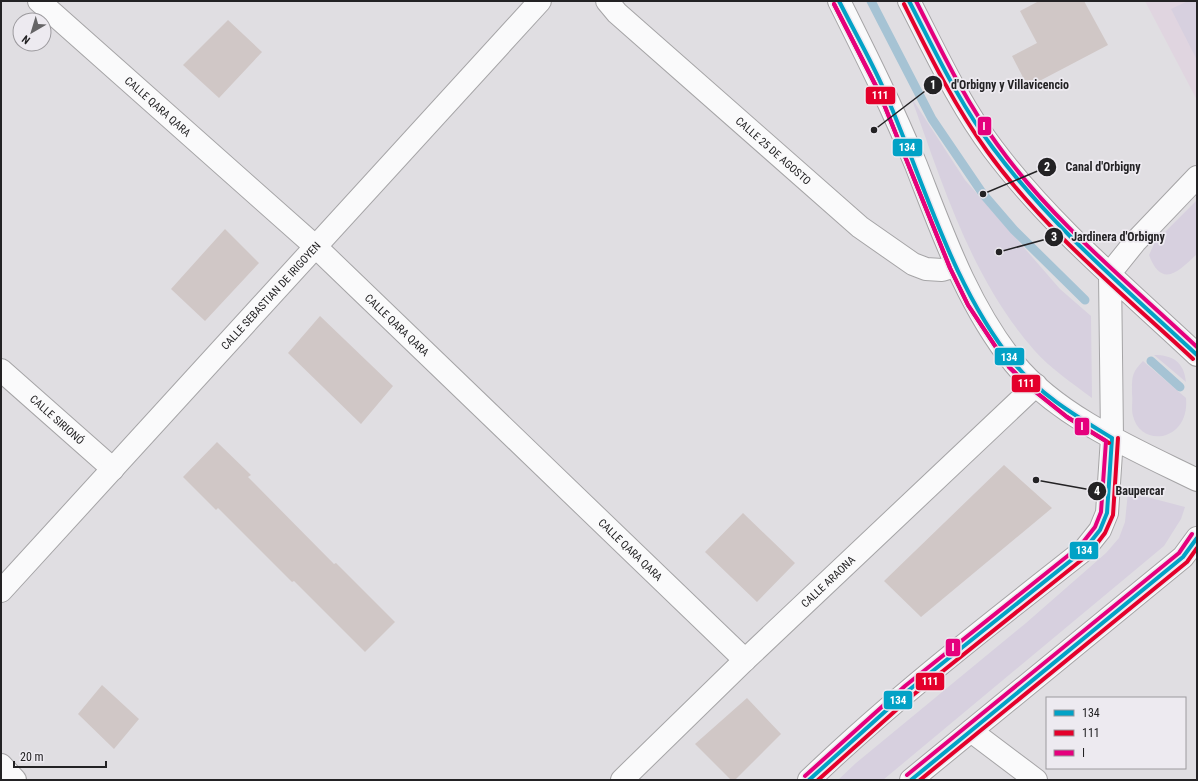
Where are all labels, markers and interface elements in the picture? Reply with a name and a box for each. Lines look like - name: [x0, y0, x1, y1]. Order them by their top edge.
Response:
- north arrow: [12, 12, 52, 52]
- text: N: [19, 32, 33, 47]
- callout: d'Orbigny y Villavicencio: [923, 73, 1077, 97]
- street label: CALLE QARA QARA: [122, 74, 194, 140]
- text: 1: [930, 78, 936, 92]
- text: d'Orbigny y Villavicencio: [951, 78, 1069, 92]
- line badge: 111: [865, 86, 896, 105]
- text: 111: [872, 89, 888, 102]
- street label: CALLE 25 DE AGOSTO: [733, 114, 813, 188]
- line badge: I: [977, 116, 992, 136]
- text: I: [983, 120, 986, 133]
- line badge: 134: [892, 138, 923, 157]
- text: 134: [899, 141, 916, 154]
- callout: Canal d'Orbigny: [1037, 155, 1148, 179]
- text: 2: [1044, 160, 1050, 174]
- text: Canal d'Orbigny: [1065, 160, 1141, 174]
- callout: Jardinera d'Orbigny: [1044, 225, 1173, 249]
- text: 3: [1051, 230, 1057, 244]
- text: Jardinera d'Orbigny: [1071, 230, 1165, 244]
- street label: CALLE SEBASTIAN DE IRIGOYEN: [219, 240, 324, 353]
- street label: CALLE QARA QARA: [362, 292, 432, 360]
- line badge: 134: [994, 347, 1025, 366]
- text: 134: [1001, 351, 1018, 364]
- line badge: 111: [1011, 374, 1041, 393]
- text: 111: [1018, 377, 1034, 390]
- street label: CALLE SIRIONÓ: [27, 393, 87, 448]
- line badge: I: [1074, 417, 1090, 436]
- text: I: [1081, 420, 1084, 433]
- callout: Baupercar: [1087, 479, 1172, 503]
- text: 4: [1094, 484, 1100, 498]
- text: Baupercar: [1116, 484, 1165, 498]
- street label: CALLE QARA QARA: [595, 516, 665, 584]
- line badge: 134: [1069, 541, 1099, 560]
- text: 134: [1076, 544, 1093, 557]
- street label: CALLE ARAONA: [799, 553, 858, 611]
- line badge: I: [945, 638, 961, 657]
- text: I: [952, 641, 955, 654]
- line badge: 111: [915, 672, 945, 691]
- text: 111: [922, 675, 938, 688]
- line badge: 134: [883, 690, 913, 710]
- text: 134: [890, 694, 907, 707]
- legend: [1046, 697, 1186, 769]
- text: 134: [1082, 706, 1100, 720]
- text: 111: [1082, 726, 1100, 740]
- scale bar: [14, 743, 106, 769]
- text: I: [1082, 746, 1085, 760]
- text: 20 m: [20, 750, 44, 764]

